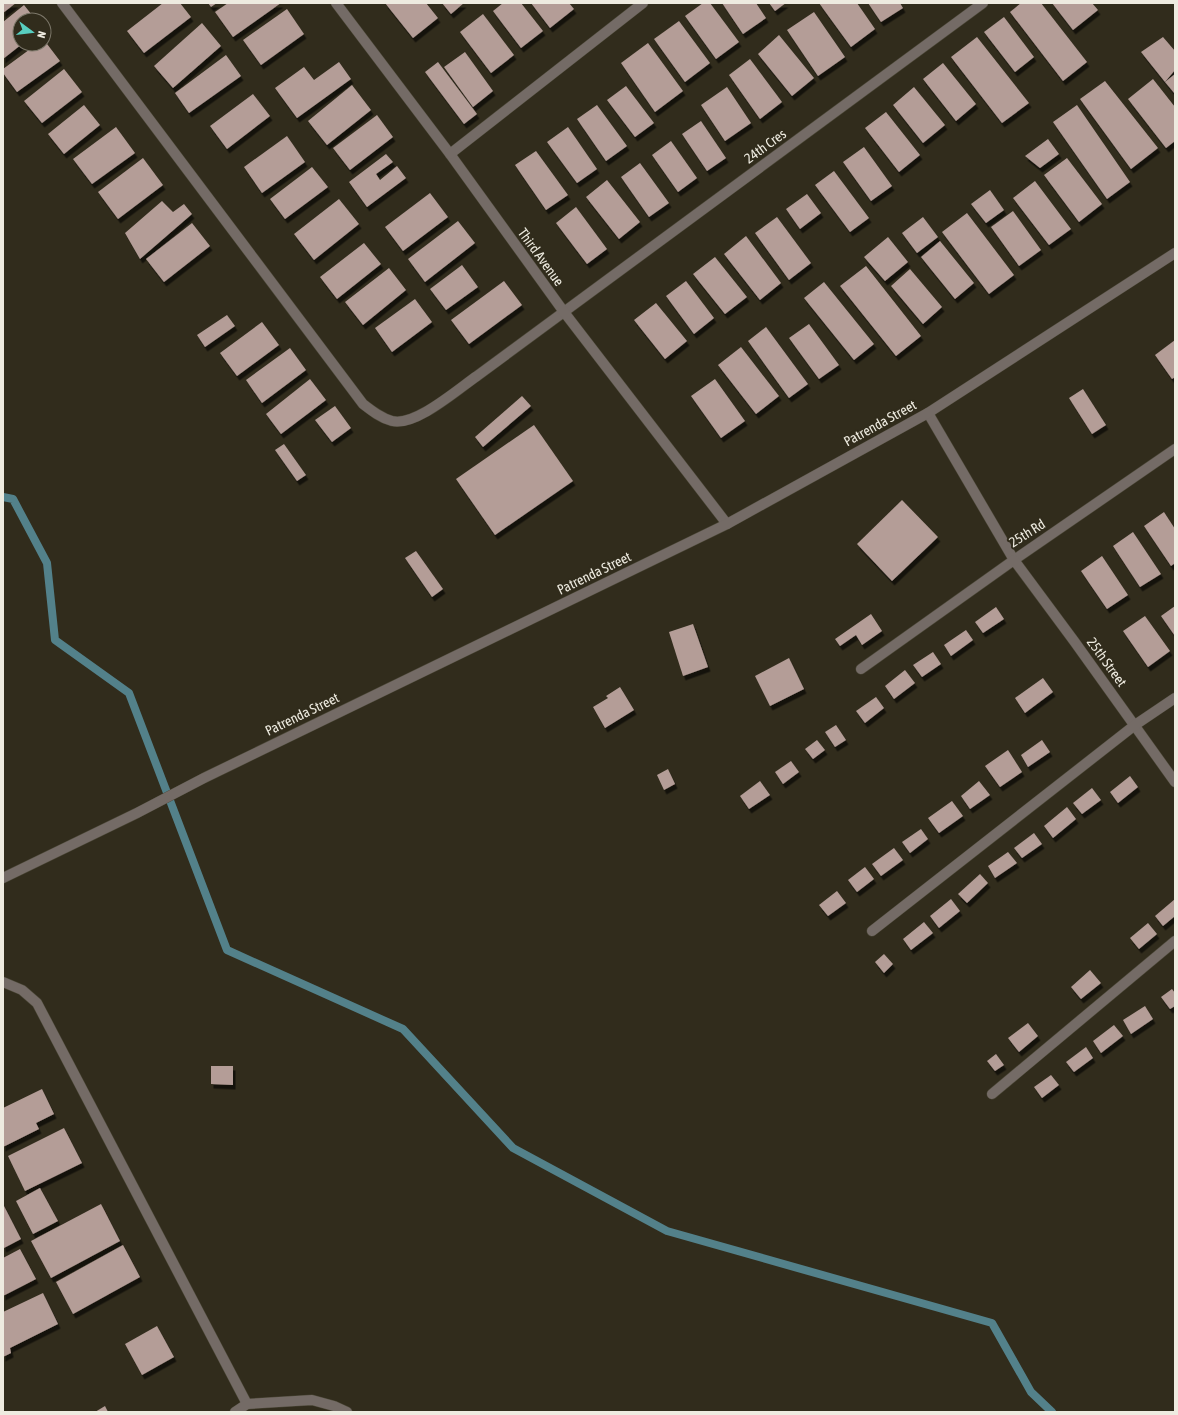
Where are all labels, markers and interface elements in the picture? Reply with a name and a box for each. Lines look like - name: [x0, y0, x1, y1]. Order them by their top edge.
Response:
- north arrow: [12, 12, 52, 52]
- text: N: [35, 30, 48, 39]
- street label: 24th Cres: [741, 126, 789, 166]
- street label: Third Avenue: [515, 225, 567, 289]
- street label: Patrenda Street: [841, 397, 919, 449]
- street label: 25th Rd: [1006, 516, 1048, 550]
- street label: Patrenda Street: [554, 548, 634, 598]
- street label: 25th Street: [1084, 634, 1130, 690]
- street label: Patrenda Street: [262, 689, 342, 739]

